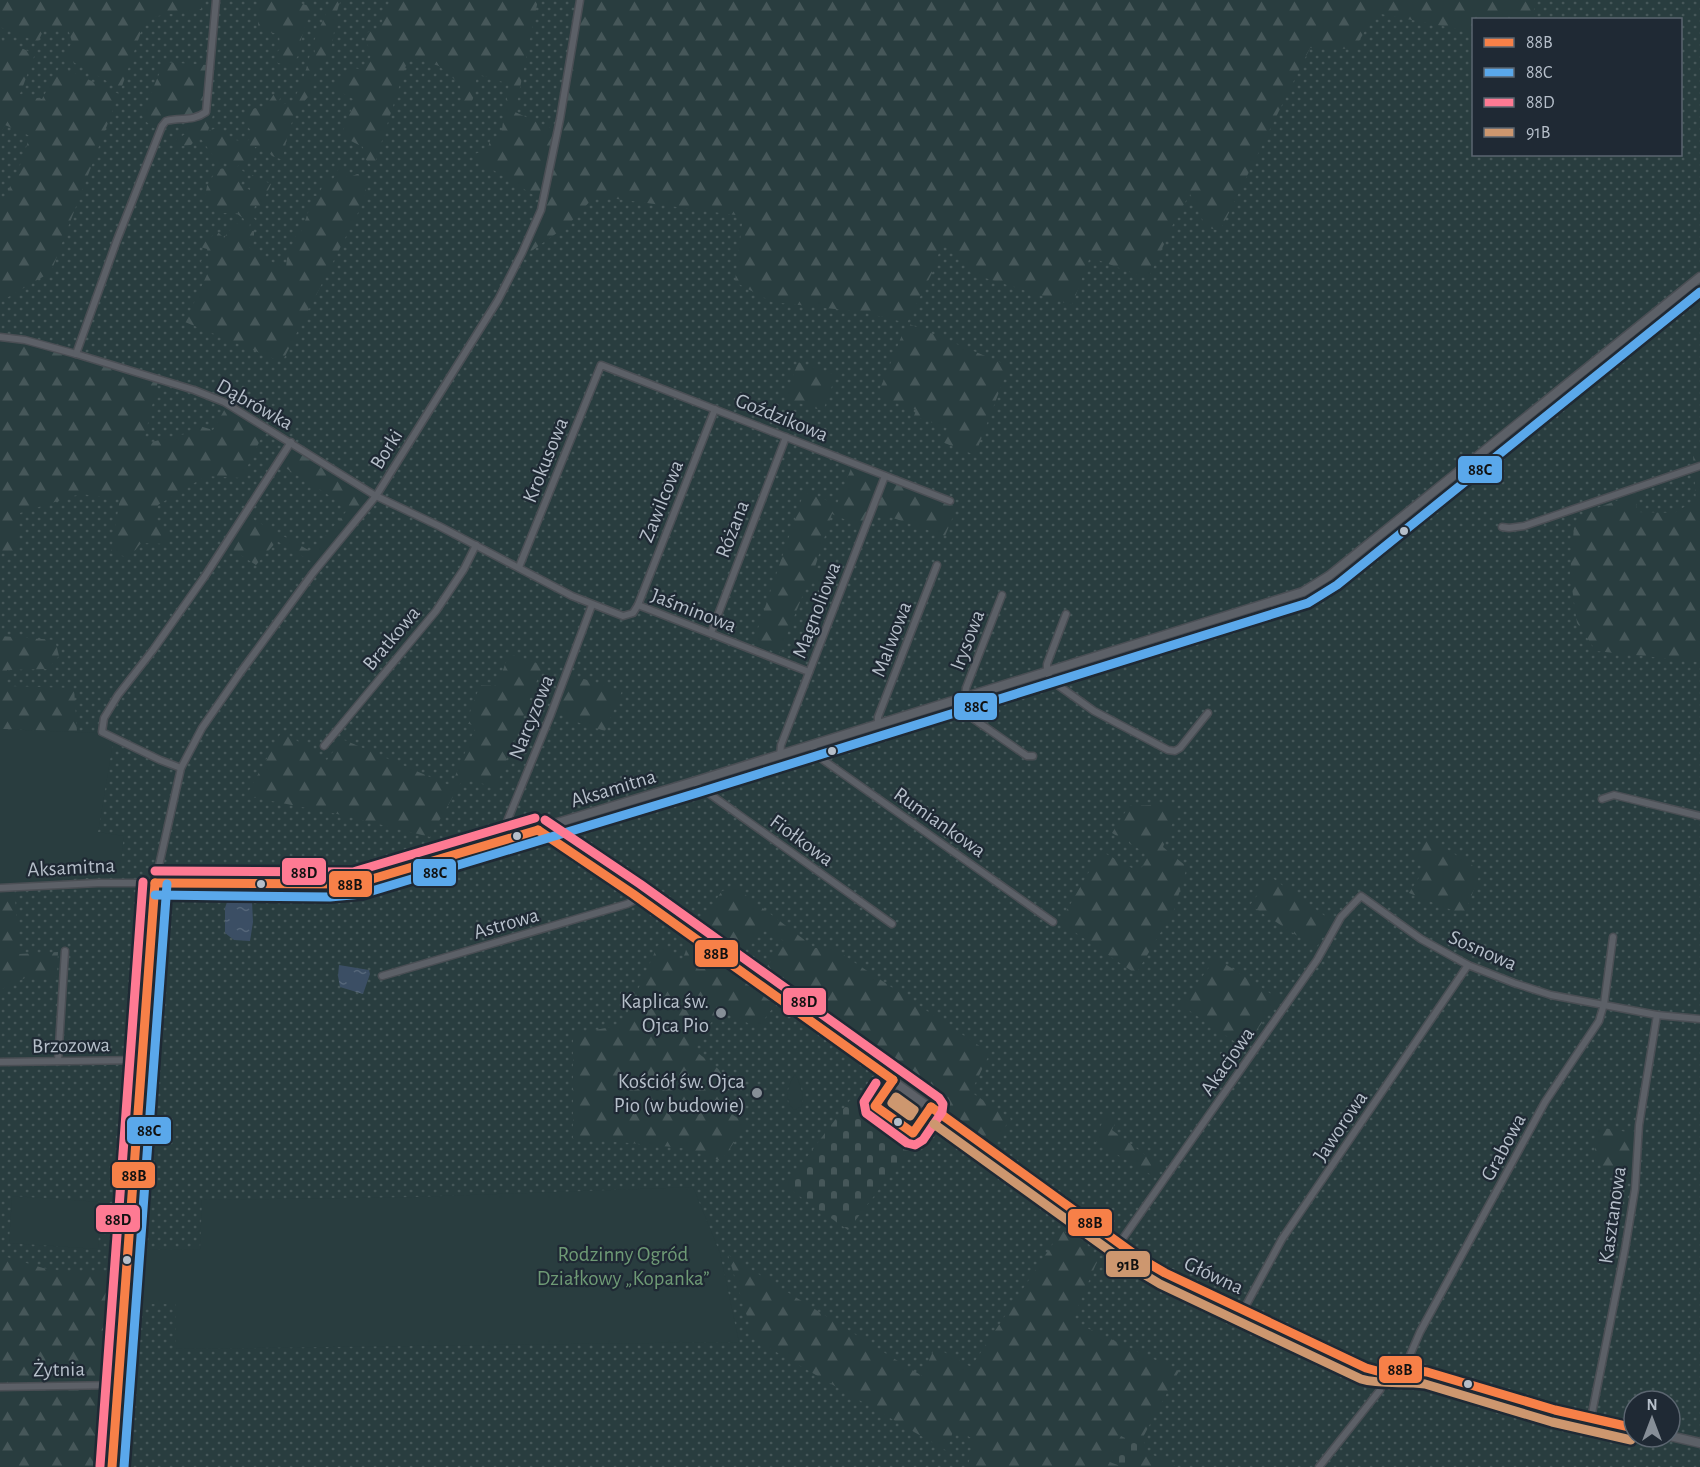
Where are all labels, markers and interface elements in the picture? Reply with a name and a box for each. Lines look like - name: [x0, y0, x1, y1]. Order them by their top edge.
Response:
- legend: [1472, 18, 1682, 156]
- text: 88B: [1526, 34, 1553, 52]
- text: 88C: [1526, 64, 1552, 82]
- text: 88D: [1526, 94, 1555, 112]
- text: 91B: [1526, 124, 1550, 142]
- street label: Dąbrówka: [213, 375, 297, 434]
- street label: Goździkowa: [732, 389, 831, 446]
- street label: Krokusowa: [519, 414, 572, 506]
- street label: Borki: [366, 426, 407, 473]
- line badge: 88C: [1457, 455, 1503, 484]
- street label: Zawilcowa: [636, 457, 688, 545]
- text: 88C: [1468, 462, 1493, 478]
- street label: Różana: [712, 497, 753, 561]
- unlabelled marker: [1398, 525, 1410, 537]
- street label: Magnoliowa: [789, 559, 845, 661]
- street label: Jaśminowa: [648, 585, 740, 636]
- street label: Malwowa: [868, 598, 915, 680]
- street label: Bratkowa: [359, 602, 424, 674]
- street label: Irysowa: [946, 607, 989, 673]
- street label: Narcyzowa: [505, 672, 558, 762]
- line badge: 88C: [953, 692, 998, 721]
- text: 88C: [964, 699, 989, 715]
- unlabelled marker: [826, 745, 838, 757]
- street label: Aksamitna: [568, 765, 659, 811]
- street label: Rumiankowa: [890, 783, 990, 862]
- street label: Fiołkowa: [766, 811, 838, 870]
- unlabelled marker: [511, 830, 523, 842]
- street label: Aksamitna: [26, 855, 116, 880]
- line badge: 88D: [281, 857, 327, 886]
- line badge: 88C: [412, 858, 457, 887]
- text: 88D: [291, 865, 318, 881]
- text: 88C: [423, 865, 448, 881]
- line badge: 88B: [328, 870, 373, 898]
- text: 88B: [337, 877, 363, 893]
- unlabelled marker: [255, 878, 267, 890]
- street label: Astrowa: [471, 904, 541, 943]
- street label: Sosnowa: [1446, 926, 1520, 975]
- line badge: 88B: [694, 939, 739, 968]
- text: 88B: [703, 946, 729, 962]
- line badge: 88D: [782, 987, 827, 1016]
- place label: Kaplica św. Ojca Pio: [621, 991, 709, 1036]
- text: 88D: [791, 994, 818, 1010]
- marker: Kaplica św. Ojca Pio: [714, 1006, 728, 1020]
- street label: Akacjowa: [1196, 1023, 1259, 1099]
- street label: Brzozowa: [32, 1034, 111, 1057]
- place label: Kościół św. Ojca Pio (w budowie): [614, 1071, 745, 1116]
- marker: Kościół św. Ojca Pio (w budowie): [750, 1086, 764, 1100]
- street label: Jaworowa: [1309, 1087, 1372, 1165]
- street label: Grabowa: [1477, 1110, 1530, 1184]
- line badge: 88C: [126, 1116, 172, 1145]
- unlabelled marker: [892, 1116, 904, 1128]
- text: 88C: [137, 1123, 162, 1139]
- line badge: 88B: [111, 1161, 156, 1189]
- street label: Kasztanowa: [1595, 1165, 1630, 1265]
- text: 88B: [121, 1168, 147, 1184]
- line badge: 88D: [95, 1204, 141, 1233]
- line badge: 88B: [1067, 1208, 1113, 1237]
- text: 88D: [105, 1212, 132, 1228]
- text: 88B: [1077, 1215, 1103, 1231]
- park label: Rodzinny Ogród Działkowy „Kopanka”: [537, 1244, 709, 1289]
- line badge: 91B: [1105, 1250, 1151, 1278]
- street label: Główna: [1181, 1253, 1247, 1298]
- unlabelled marker: [121, 1254, 133, 1266]
- text: 91B: [1117, 1257, 1139, 1273]
- line badge: 88B: [1378, 1355, 1423, 1384]
- street label: Żytnia: [33, 1358, 85, 1380]
- text: 88B: [1387, 1362, 1413, 1378]
- unlabelled marker: [1462, 1378, 1474, 1390]
- north arrow: [1622, 1389, 1682, 1449]
- text: N: [1646, 1397, 1658, 1413]

